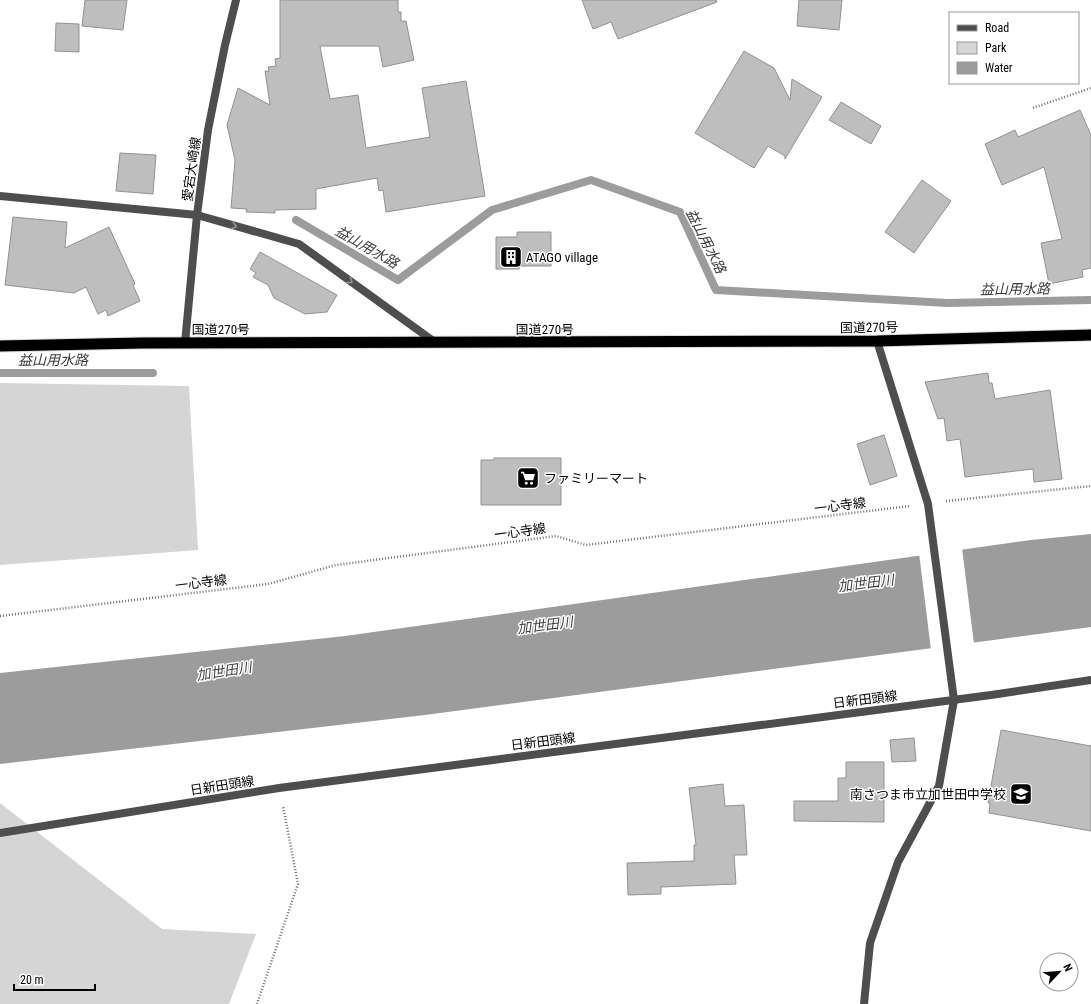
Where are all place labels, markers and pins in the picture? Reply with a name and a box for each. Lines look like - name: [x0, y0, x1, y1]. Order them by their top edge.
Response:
- building icon: ATAGO village: [498, 244, 524, 270]
- place label: ATAGO village: [526, 250, 598, 265]
- supermarket icon: ファミリーマート: [515, 465, 541, 491]
- place label: ファミリーマート: [544, 471, 648, 486]
- school or university icon: 南さつま市立加世田中学校: [1008, 781, 1034, 807]
- place label: 南さつま市立加世田中学校: [850, 787, 1006, 802]

